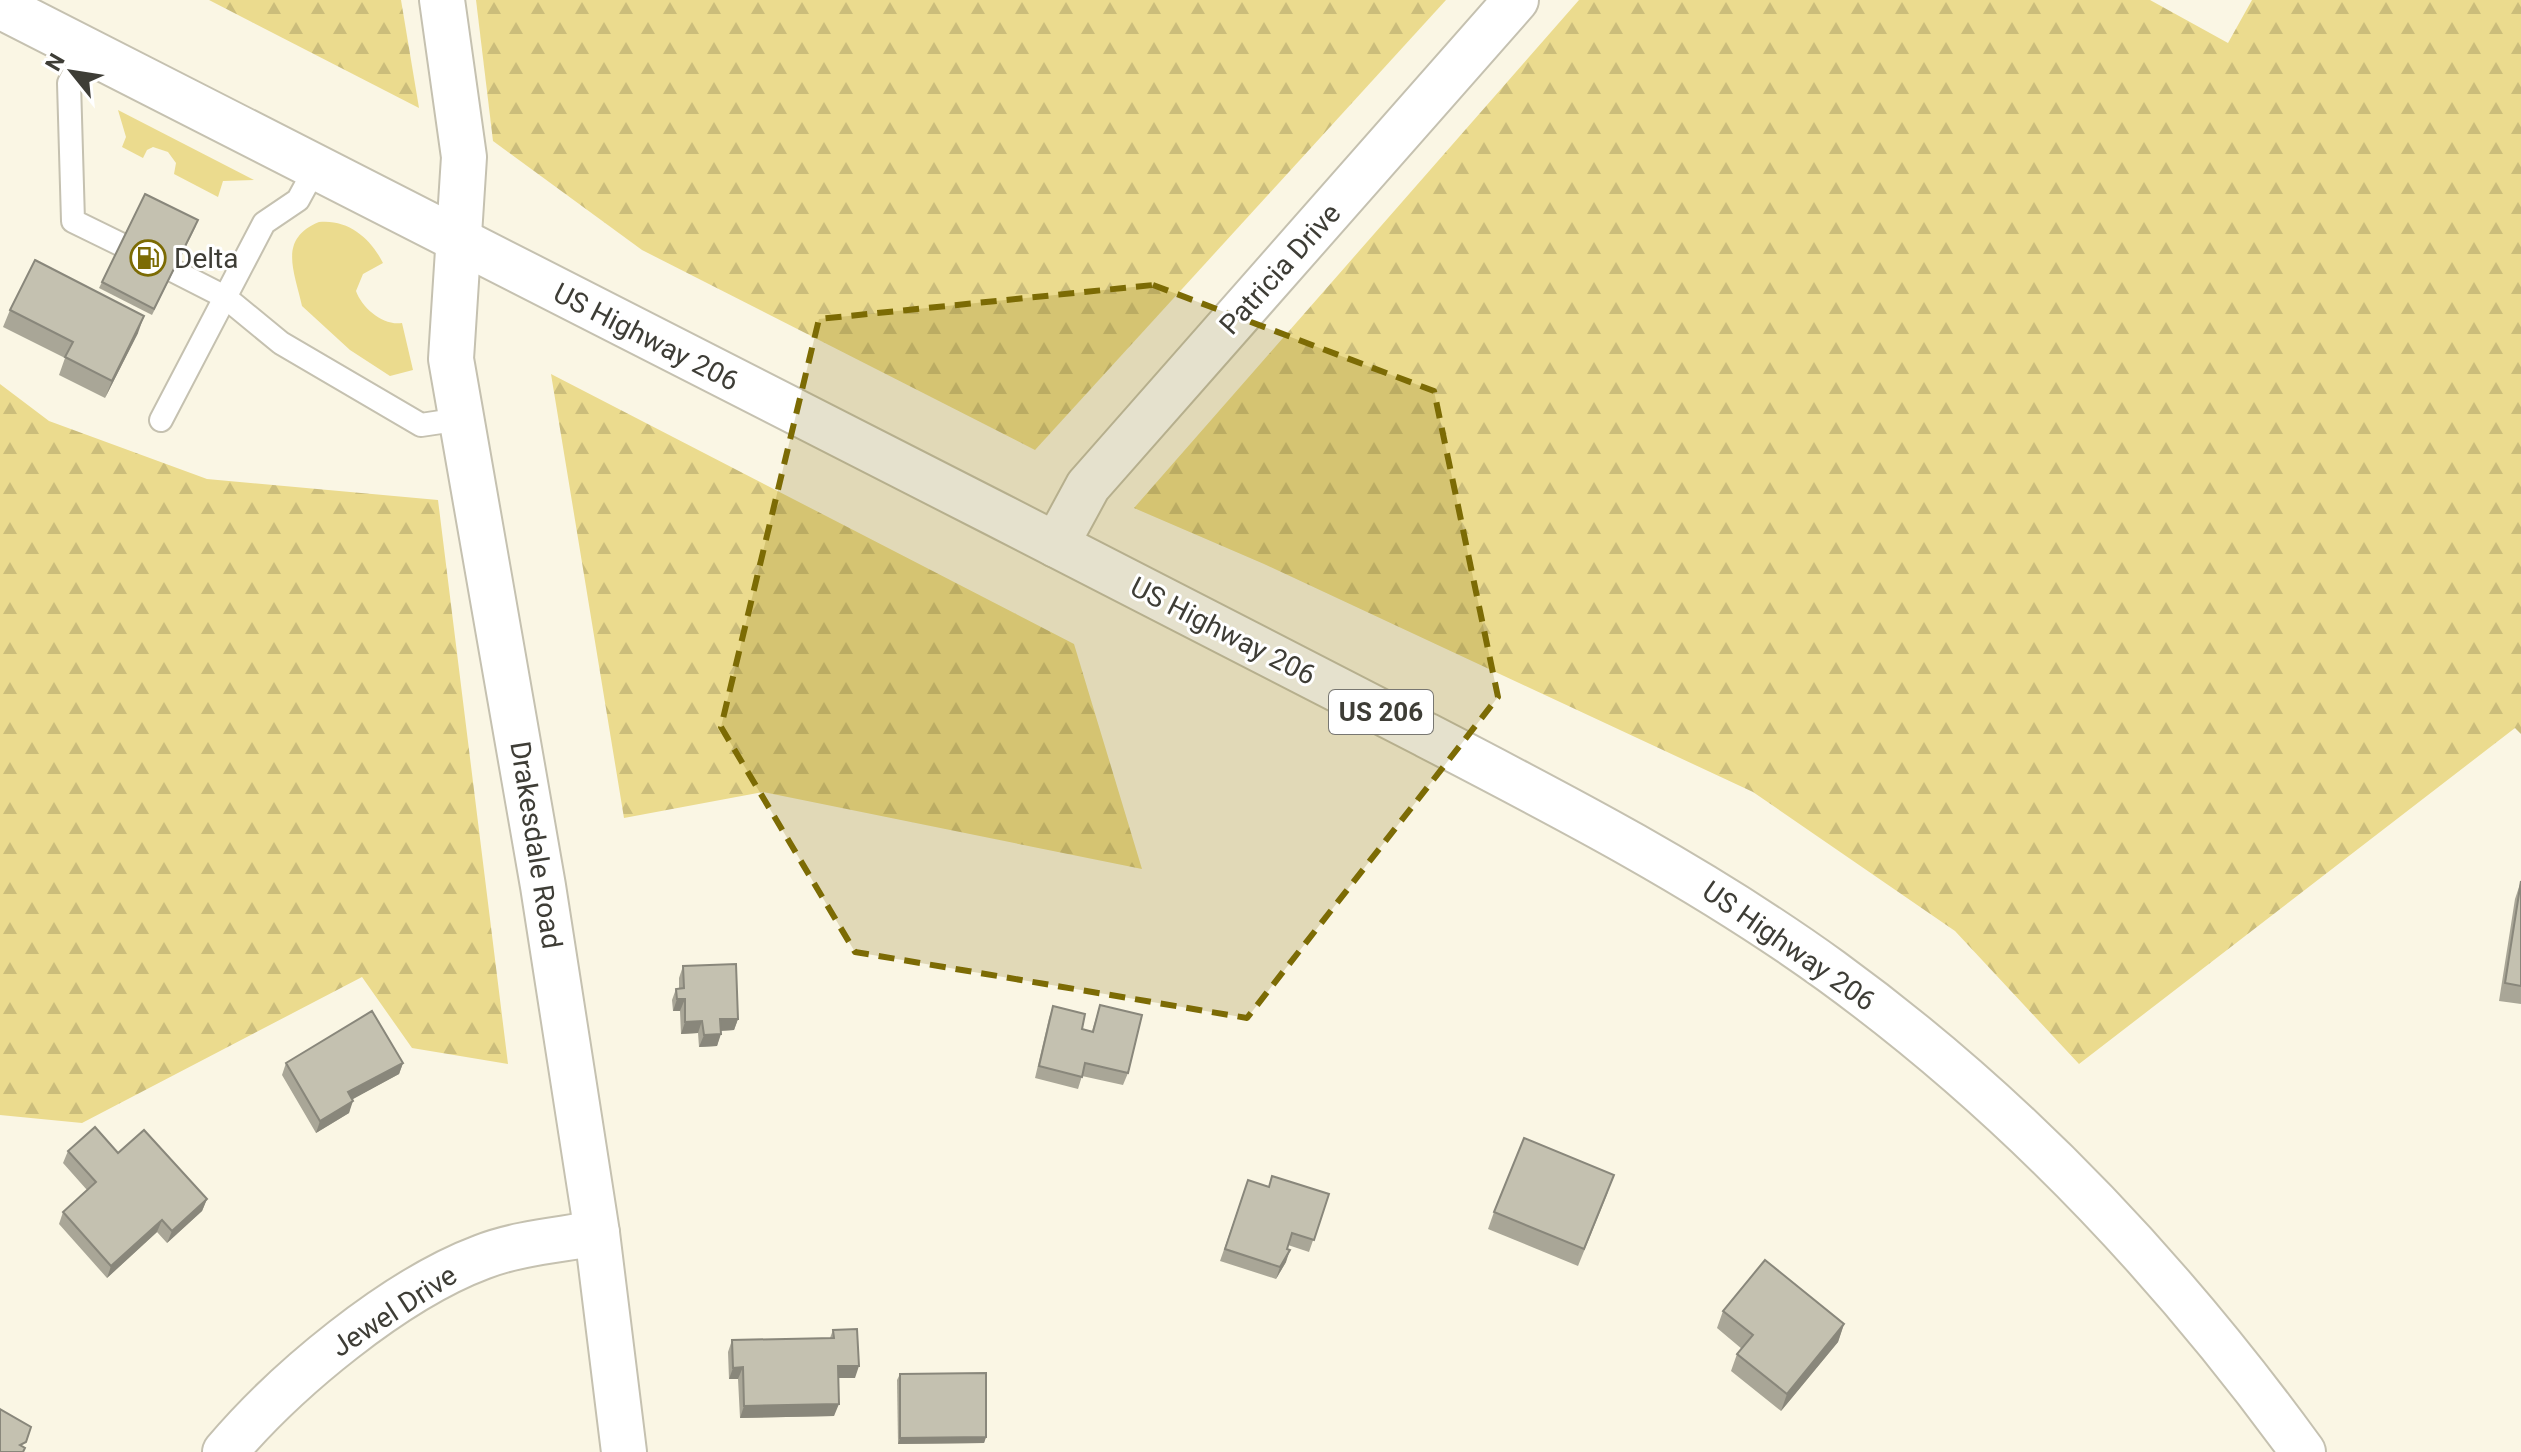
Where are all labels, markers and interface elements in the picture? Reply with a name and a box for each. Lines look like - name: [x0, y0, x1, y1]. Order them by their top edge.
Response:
- north arrow: [32, 32, 112, 112]
- text: N: [40, 49, 70, 75]
- street label: Patricia Drive: [1213, 197, 1347, 341]
- fuel station icon: Delta: [129, 239, 167, 277]
- place label: Delta: [174, 242, 238, 275]
- street label: US Highway 206: [548, 276, 744, 398]
- street label: US Highway 206: [1125, 570, 1321, 692]
- road number: US 206: [1329, 690, 1433, 734]
- street label: Drakesdale Road: [503, 739, 569, 951]
- street label: US Highway 206: [1696, 874, 1882, 1018]
- street label: Jewel Drive: [325, 1258, 463, 1364]

